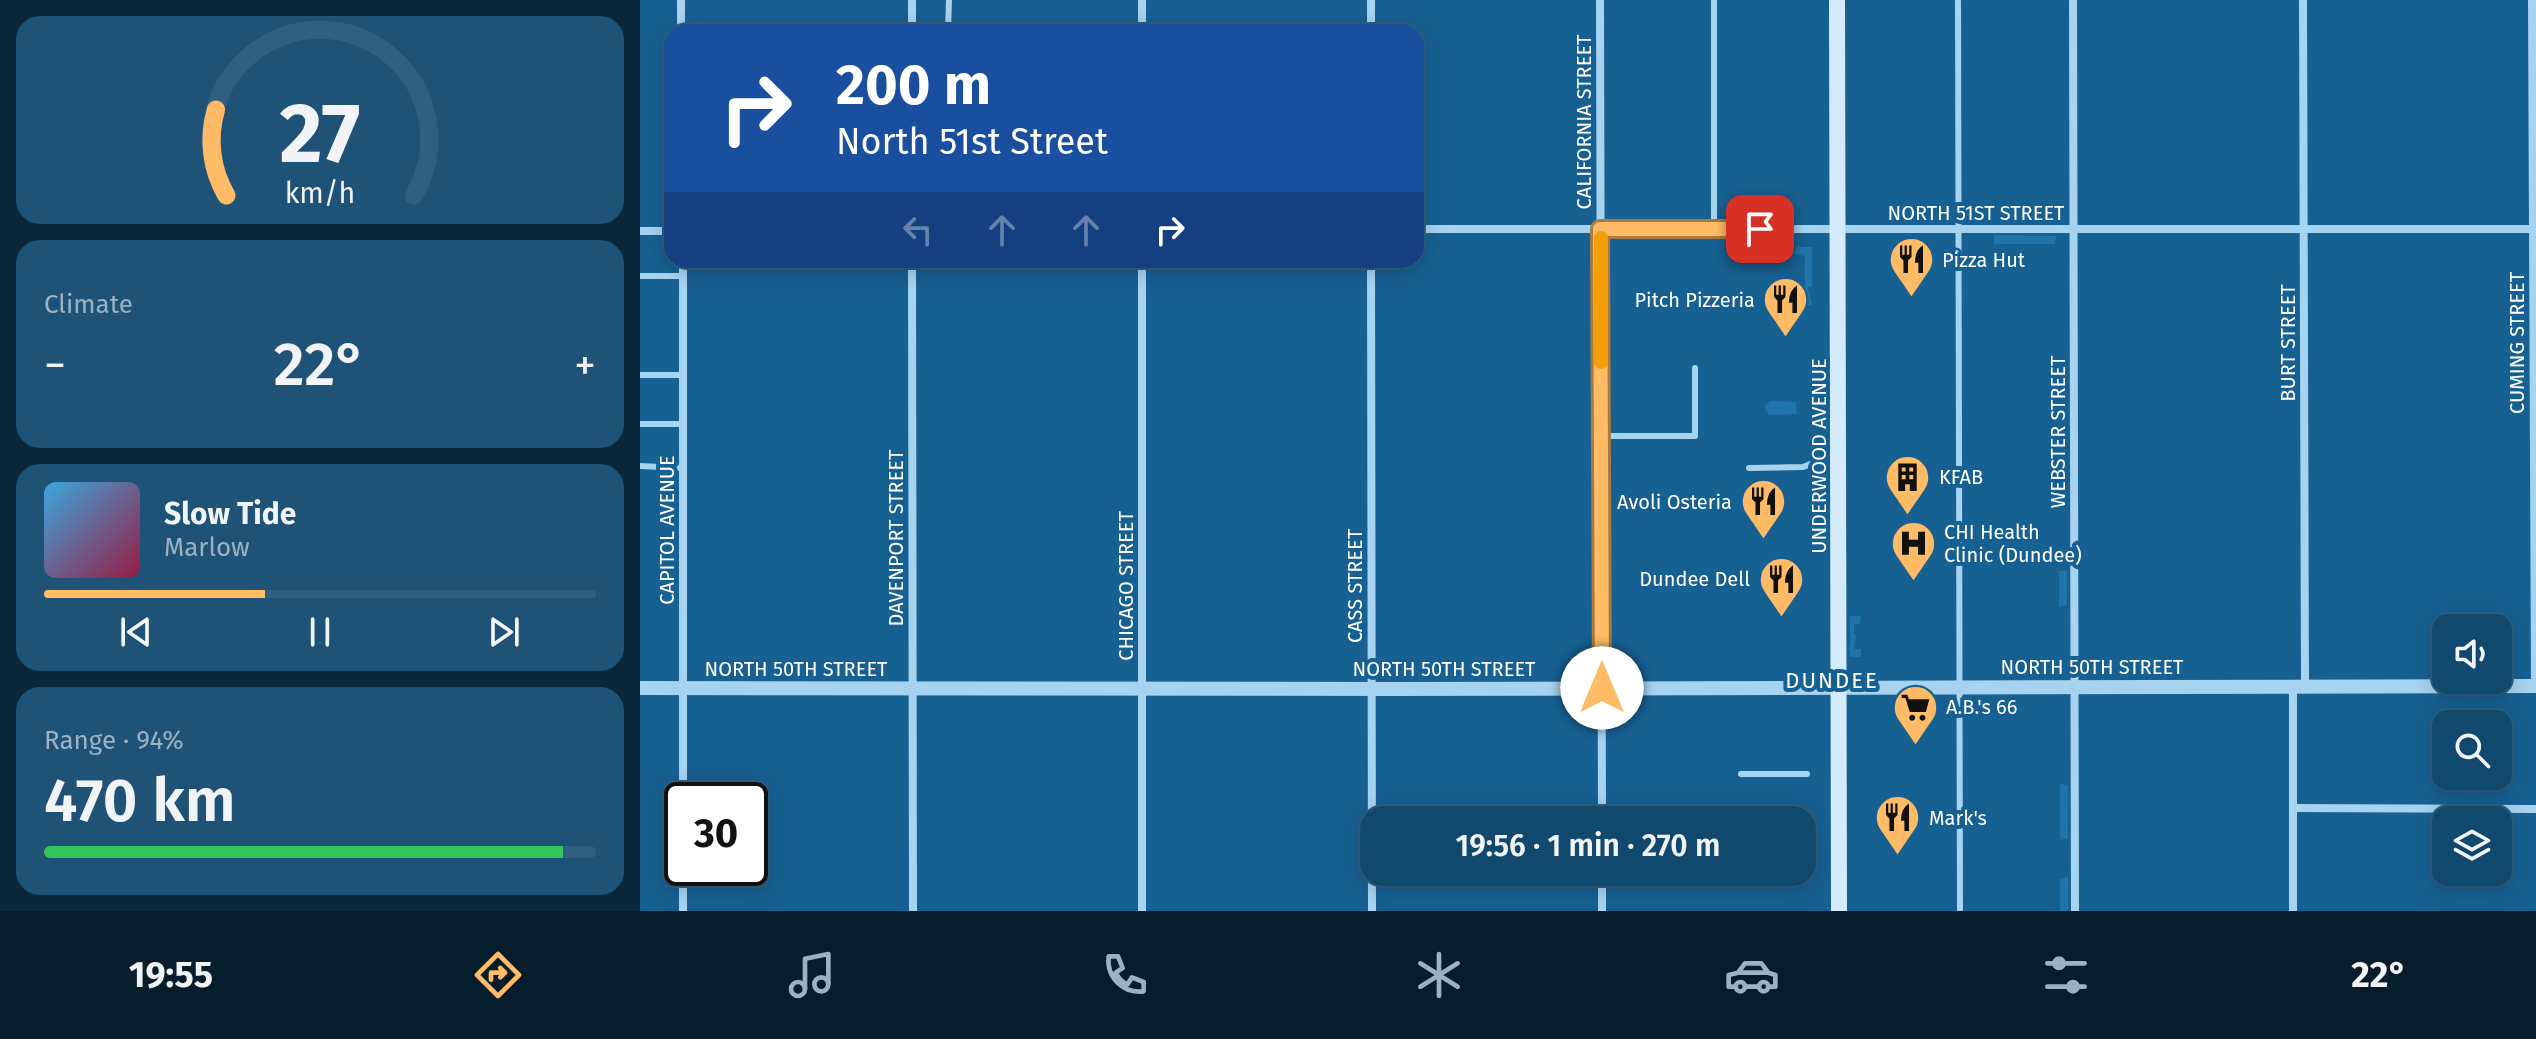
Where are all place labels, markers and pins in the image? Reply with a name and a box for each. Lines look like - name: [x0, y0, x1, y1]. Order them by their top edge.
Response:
- pin: [1726, 195, 1794, 263]
- restaurant icon: Pizza Hut: [1887, 236, 1935, 299]
- place label: Pizza Hut: [1942, 248, 2026, 272]
- restaurant icon: Pitch Pizzeria: [1762, 276, 1810, 339]
- place label: Pitch Pizzeria: [1635, 288, 1755, 312]
- building icon: KFAB: [1884, 453, 1932, 516]
- place label: KFAB: [1939, 465, 1983, 489]
- restaurant icon: Avoli Osteria: [1739, 478, 1787, 541]
- place label: Avoli Osteria: [1617, 490, 1732, 514]
- hospital icon: CHI Health Clinic (Dundee): [1889, 520, 1937, 583]
- place label: CHI Health Clinic (Dundee): [1944, 520, 2082, 567]
- restaurant icon: Dundee Dell: [1757, 555, 1805, 618]
- place label: Dundee Dell: [1639, 567, 1750, 591]
- supermarket icon: A.B.'s 66: [1891, 683, 1939, 746]
- place label: A.B.'s 66: [1946, 695, 2017, 719]
- restaurant icon: Mark's: [1874, 794, 1922, 857]
- place label: Mark's: [1929, 806, 1987, 830]

